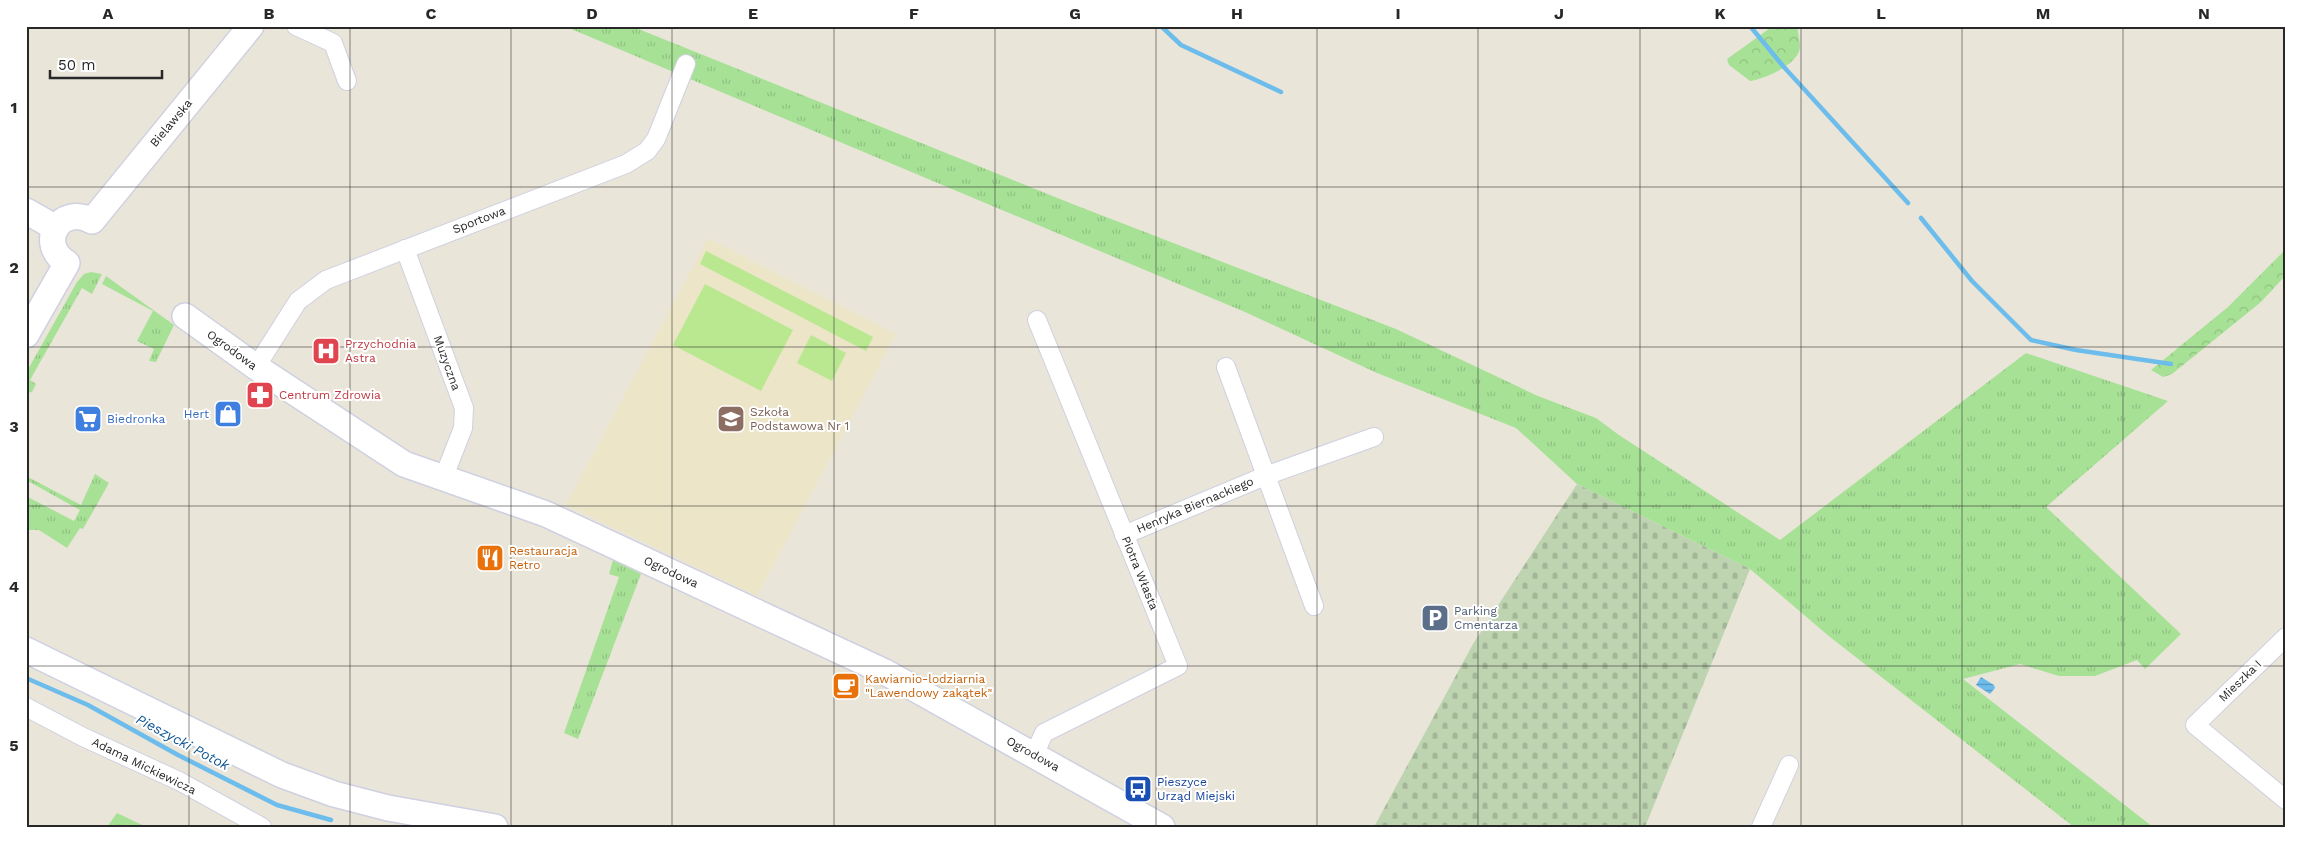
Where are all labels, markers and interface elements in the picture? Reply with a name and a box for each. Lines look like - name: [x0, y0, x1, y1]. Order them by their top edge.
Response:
- text: A: [103, 4, 114, 23]
- text: B: [264, 4, 275, 23]
- text: C: [426, 4, 437, 23]
- text: D: [586, 4, 598, 23]
- text: E: [748, 4, 758, 23]
- text: F: [909, 4, 919, 23]
- text: G: [1069, 4, 1081, 23]
- text: H: [1231, 4, 1243, 23]
- text: I: [1395, 4, 1401, 23]
- text: J: [1554, 4, 1564, 23]
- text: K: [1714, 4, 1726, 23]
- text: L: [1876, 4, 1886, 23]
- text: M: [2036, 4, 2050, 23]
- text: N: [2198, 4, 2210, 23]
- scale bar: [50, 48, 162, 80]
- text: 50 m: [58, 56, 95, 74]
- street label: Bielawska: [147, 96, 195, 150]
- text: 1: [11, 98, 17, 117]
- street label: Sportowa: [451, 203, 508, 237]
- text: 2: [9, 258, 19, 277]
- street label: Ogrodowa: [204, 327, 260, 373]
- street label: Muzyczna: [431, 334, 463, 393]
- hospital icon: Przychodnia Astra: [311, 336, 341, 366]
- place label: Przychodnia Astra: [345, 337, 416, 365]
- pharmacy icon: Centrum Zdrowia: [245, 380, 275, 410]
- place label: Centrum Zdrowia: [279, 388, 381, 402]
- shop icon: Hert: [213, 399, 243, 429]
- supermarket icon: Biedronka: [73, 404, 103, 434]
- school or university icon: Szkoła Podstawowa Nr 1: [716, 404, 746, 434]
- place label: Szkoła Podstawowa Nr 1: [750, 405, 849, 433]
- place label: Hert: [184, 407, 209, 421]
- place label: Biedronka: [107, 412, 165, 426]
- text: 3: [9, 417, 19, 436]
- street label: Henryka Biernackiego: [1134, 474, 1256, 536]
- street label: Piotra Własta: [1119, 534, 1161, 612]
- restaurant icon: Restauracja Retro: [475, 543, 505, 573]
- place label: Restauracja Retro: [509, 544, 578, 572]
- street label: Ogrodowa: [642, 553, 701, 591]
- text: 4: [9, 577, 19, 596]
- parking icon: Parking Cmentarza: [1420, 603, 1450, 633]
- place label: Parking Cmentarza: [1454, 604, 1518, 632]
- street label: Mieszka I: [2216, 657, 2264, 705]
- cafe icon: Kawiarnio-lodziarnia "Lawendowy zakątek": [831, 671, 861, 701]
- place label: Kawiarnio-lodziarnia "Lawendowy zakątek": [865, 672, 993, 700]
- water label: Pieszycki Potok: [134, 711, 233, 774]
- street label: Ogrodowa: [1004, 734, 1062, 774]
- street label: Adama Mickiewicza: [90, 735, 199, 797]
- text: 5: [9, 736, 19, 755]
- bus stop icon: Pieszyce Urząd Miejski: [1123, 774, 1153, 804]
- place label: Pieszyce Urząd Miejski: [1157, 775, 1235, 803]

